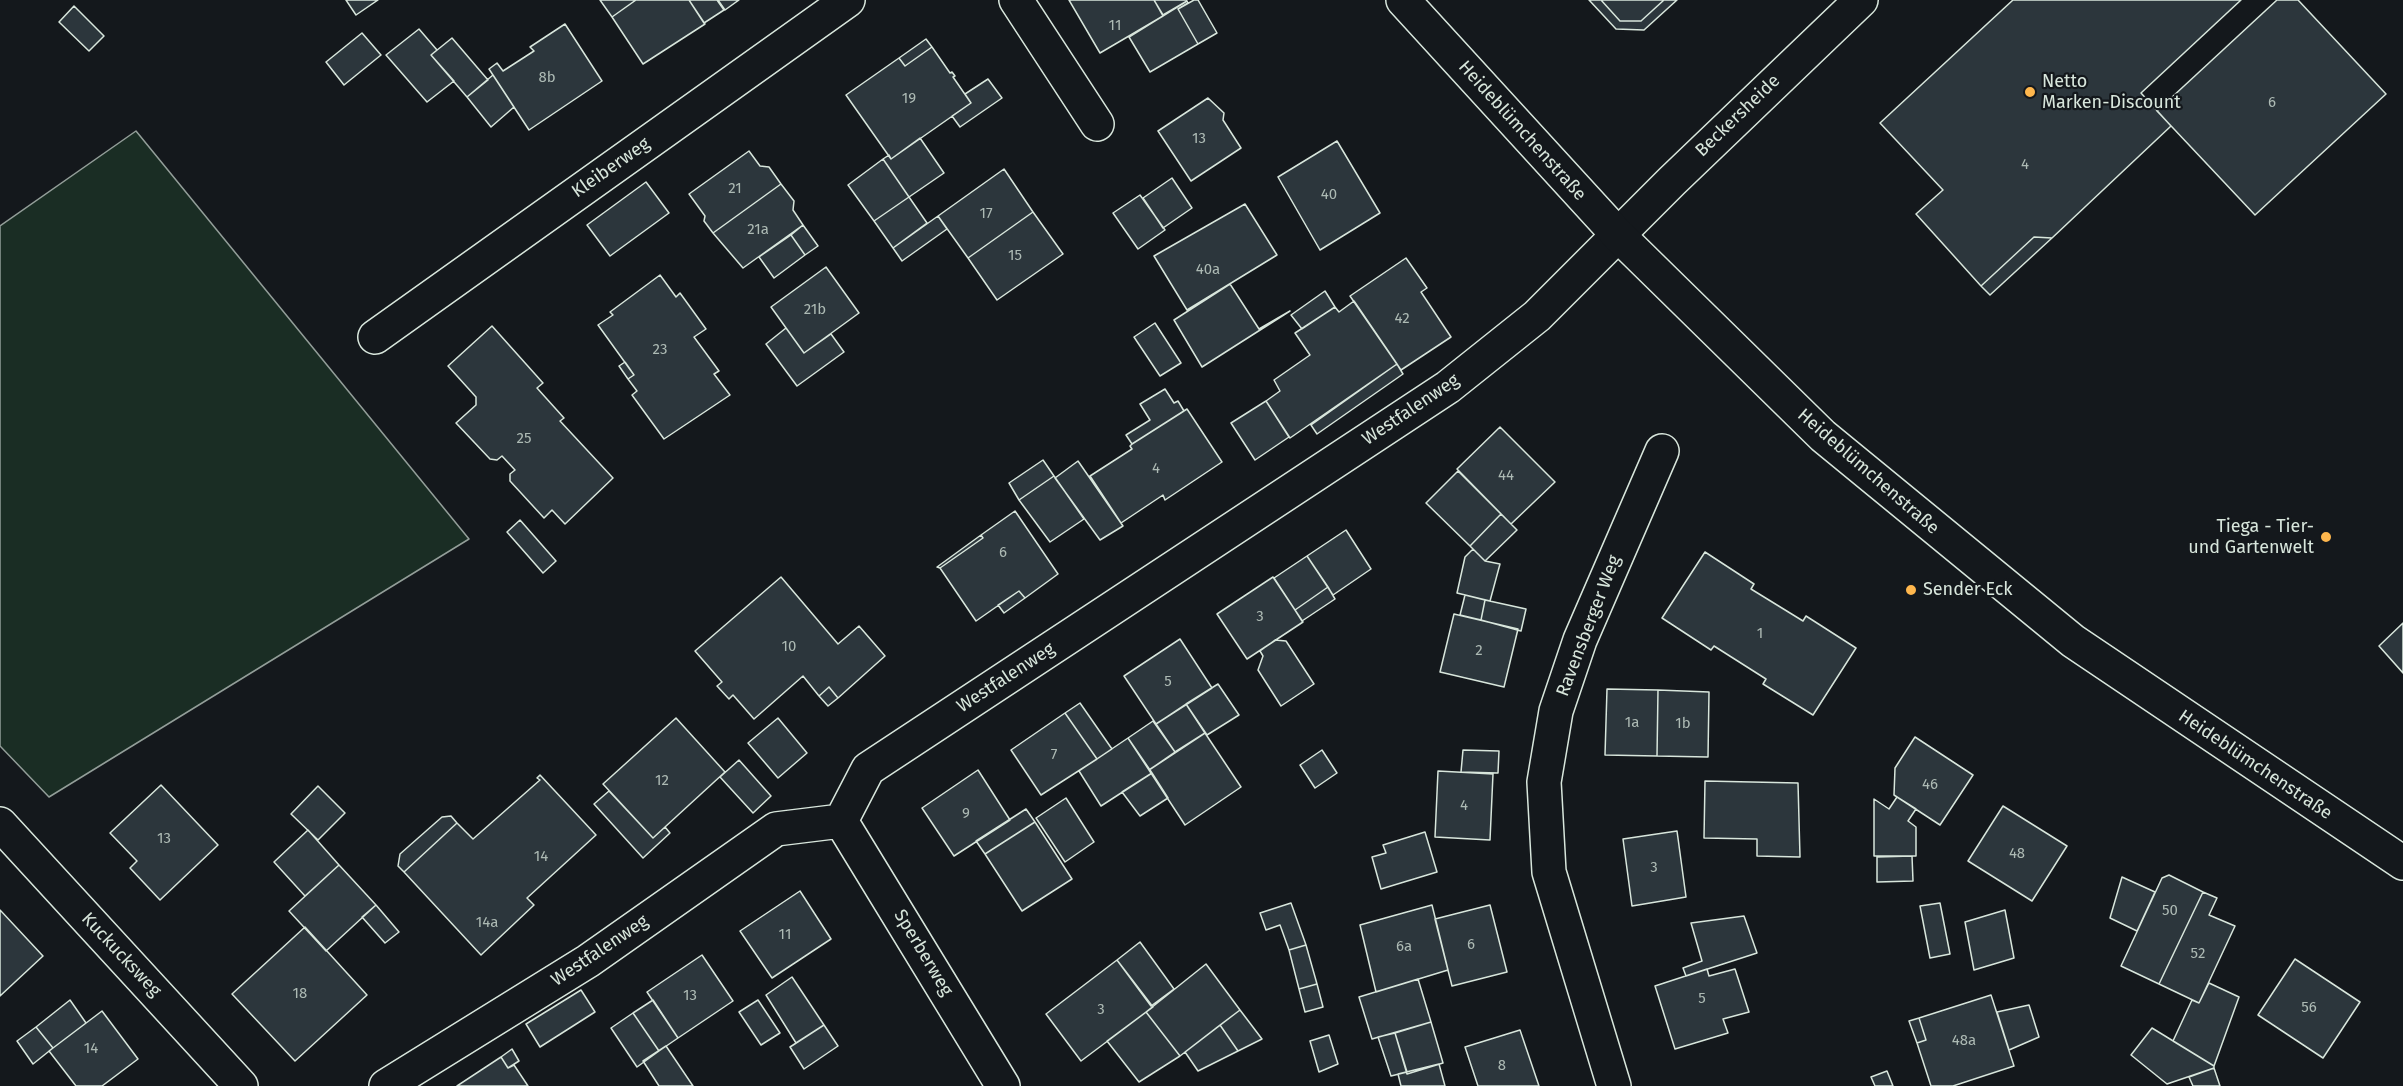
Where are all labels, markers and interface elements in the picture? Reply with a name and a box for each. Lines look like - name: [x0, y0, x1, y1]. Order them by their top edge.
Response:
- house number: 11: [1109, 17, 1121, 35]
- street label: Heideblümchenstraße: [1454, 57, 1590, 205]
- house number: 8b: [538, 69, 556, 87]
- street label: Beckersheide: [1691, 70, 1785, 162]
- place label: Netto Marken-Discount: [2042, 71, 2181, 113]
- marker: Netto Marken-Discount: [2023, 85, 2037, 99]
- house number: 19: [902, 90, 916, 108]
- house number: 6: [2268, 94, 2276, 112]
- house number: 13: [1192, 130, 1206, 148]
- street label: Kleiberweg: [568, 133, 654, 203]
- house number: 4: [2021, 156, 2029, 174]
- house number: 21: [728, 180, 742, 198]
- house number: 40: [1321, 186, 1337, 204]
- house number: 17: [979, 205, 993, 223]
- house number: 21a: [747, 221, 769, 239]
- house number: 15: [1008, 247, 1022, 265]
- house number: 40a: [1196, 261, 1220, 279]
- house number: 21b: [804, 301, 826, 319]
- house number: 42: [1394, 310, 1410, 328]
- house number: 23: [653, 341, 667, 359]
- street label: Westfalenweg: [1358, 370, 1464, 450]
- street label: Heideblümchenstraße: [1793, 405, 1943, 539]
- house number: 25: [517, 430, 531, 448]
- house number: 4: [1152, 460, 1160, 478]
- house number: 44: [1498, 467, 1514, 485]
- place label: Tiega - Tier- und Gartenwelt: [2188, 516, 2314, 558]
- marker: Tiega - Tier- und Gartenwelt: [2319, 530, 2333, 544]
- house number: 6: [999, 544, 1007, 562]
- street label: Ravensberger Weg: [1552, 552, 1626, 700]
- place label: Sender Eck: [1923, 579, 2013, 601]
- marker: Sender Eck: [1904, 583, 1918, 597]
- house number: 3: [1256, 608, 1264, 626]
- house number: 1: [1757, 625, 1763, 643]
- house number: 10: [782, 638, 796, 656]
- street label: Westfalenweg: [953, 638, 1059, 718]
- house number: 2: [1475, 642, 1483, 660]
- house number: 5: [1164, 673, 1172, 691]
- street label: Heideblümchenstraße: [2174, 706, 2336, 824]
- house number: 1a: [1625, 714, 1639, 732]
- house number: 1b: [1675, 715, 1691, 733]
- house number: 7: [1051, 746, 1057, 764]
- house number: 12: [655, 772, 669, 790]
- house number: 46: [1922, 776, 1938, 794]
- house number: 4: [1460, 797, 1468, 815]
- house number: 9: [962, 805, 970, 823]
- house number: 13: [157, 830, 171, 848]
- house number: 48: [2009, 845, 2025, 863]
- house number: 14: [534, 848, 548, 866]
- house number: 3: [1650, 859, 1658, 877]
- house number: 50: [2162, 902, 2178, 920]
- street label: Sperberweg: [889, 906, 957, 1000]
- street label: Kuckucksweg: [77, 908, 165, 1002]
- street label: Westfalenweg: [547, 911, 653, 991]
- house number: 14a: [476, 914, 498, 932]
- house number: 11: [779, 926, 791, 944]
- house number: 6: [1467, 936, 1475, 954]
- house number: 6a: [1396, 938, 1412, 956]
- house number: 52: [2191, 945, 2205, 963]
- house number: 18: [293, 985, 307, 1003]
- house number: 13: [683, 987, 697, 1005]
- house number: 5: [1698, 990, 1706, 1008]
- house number: 56: [2301, 999, 2317, 1017]
- house number: 3: [1097, 1001, 1105, 1019]
- house number: 48a: [1952, 1032, 1976, 1050]
- house number: 14: [84, 1040, 98, 1058]
- house number: 8: [1498, 1057, 1506, 1075]

